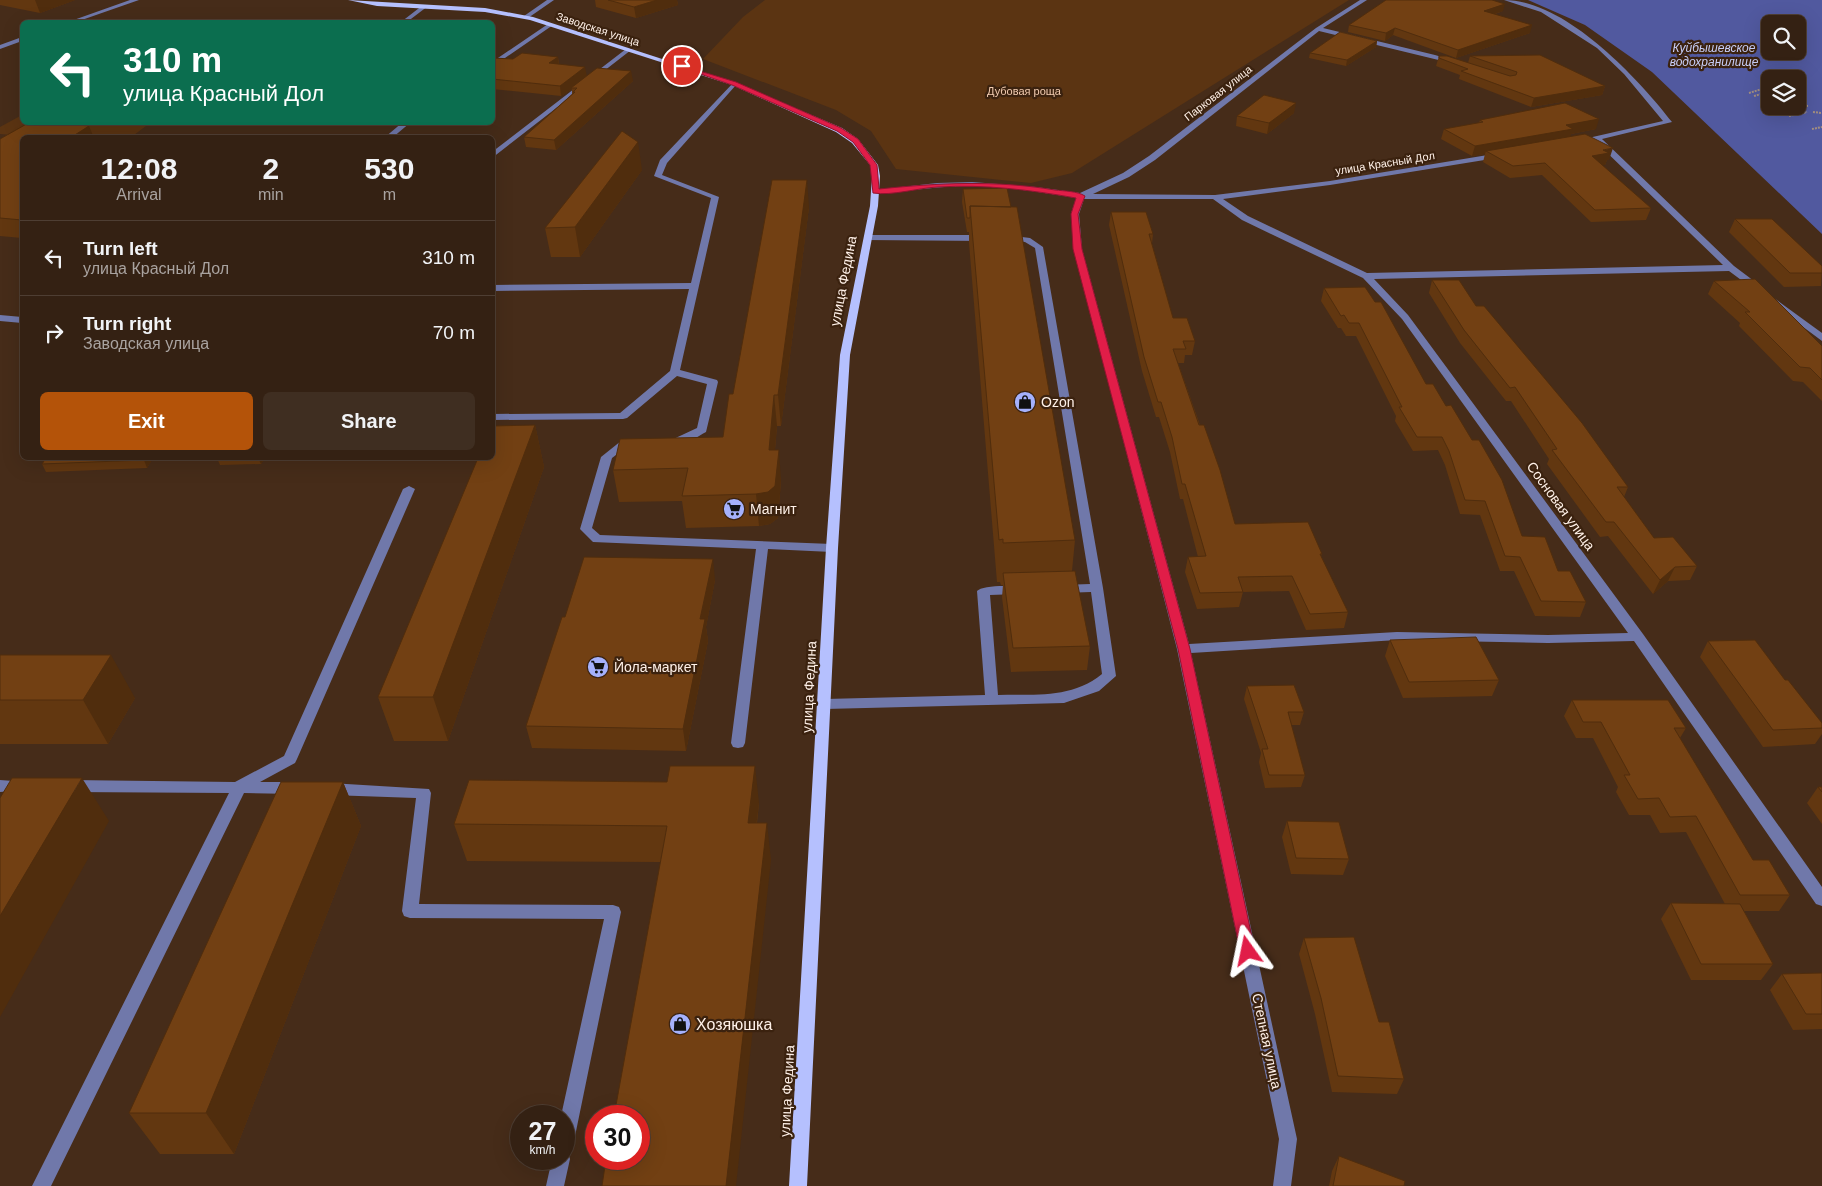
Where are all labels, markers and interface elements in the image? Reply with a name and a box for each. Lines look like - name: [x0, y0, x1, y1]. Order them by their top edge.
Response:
- street label: Заводская улица: [555, 10, 642, 48]
- map controls: [1761, 15, 1806, 115]
- button: search: [1761, 15, 1806, 60]
- icon: left: [40, 40, 105, 105]
- text: 310 m: [123, 40, 222, 79]
- water label: Куйбышевское водохранилище: [1670, 41, 1759, 69]
- pin: [661, 45, 703, 87]
- icon: arrive: [668, 52, 696, 80]
- street label: Парковая улица: [1182, 62, 1255, 123]
- button: layers: [1761, 70, 1806, 115]
- text: улица Красный Дол: [123, 81, 324, 106]
- park label: Дубовая роща: [987, 85, 1062, 97]
- street label: улица Красный Дол: [1334, 149, 1436, 177]
- text: 12:08: [101, 152, 177, 185]
- text: 2: [262, 152, 279, 185]
- text: 530: [364, 152, 414, 185]
- text: Arrival: [116, 186, 162, 203]
- text: min: [258, 186, 284, 203]
- text: m: [383, 186, 396, 203]
- street label: улица Федина: [826, 234, 860, 328]
- text: Turn left: [83, 238, 158, 259]
- icon: left: [40, 244, 68, 272]
- text: 310 m: [422, 247, 475, 268]
- text: улица Красный Дол: [83, 260, 229, 277]
- text: Turn right: [83, 313, 171, 334]
- icon: right: [40, 319, 68, 347]
- text: 70 m: [433, 322, 475, 343]
- text: Заводская улица: [83, 335, 209, 352]
- shop icon: Ozon: [1013, 390, 1037, 414]
- button: Exit: [40, 392, 253, 450]
- button: Share: [263, 392, 475, 450]
- place label: Ozon: [1041, 394, 1074, 410]
- street label: Сосновая улица: [1524, 459, 1599, 554]
- supermarket icon: Магнит: [722, 497, 746, 521]
- place label: Магнит: [750, 501, 797, 517]
- street label: улица Федина: [799, 640, 819, 733]
- supermarket icon: Йола-маркет: [586, 655, 610, 679]
- place label: Йола-маркет: [614, 658, 698, 675]
- position arrow: [1221, 924, 1273, 976]
- street label: Степная улица: [1249, 992, 1285, 1090]
- shop icon: Хозяюшка: [668, 1012, 692, 1036]
- place label: Хозяюшка: [696, 1016, 772, 1033]
- street label: улица Федина: [777, 1044, 797, 1137]
- speed limit sign: 30: [585, 1105, 650, 1170]
- text: 27: [529, 1117, 556, 1145]
- text: km/h: [529, 1143, 556, 1157]

